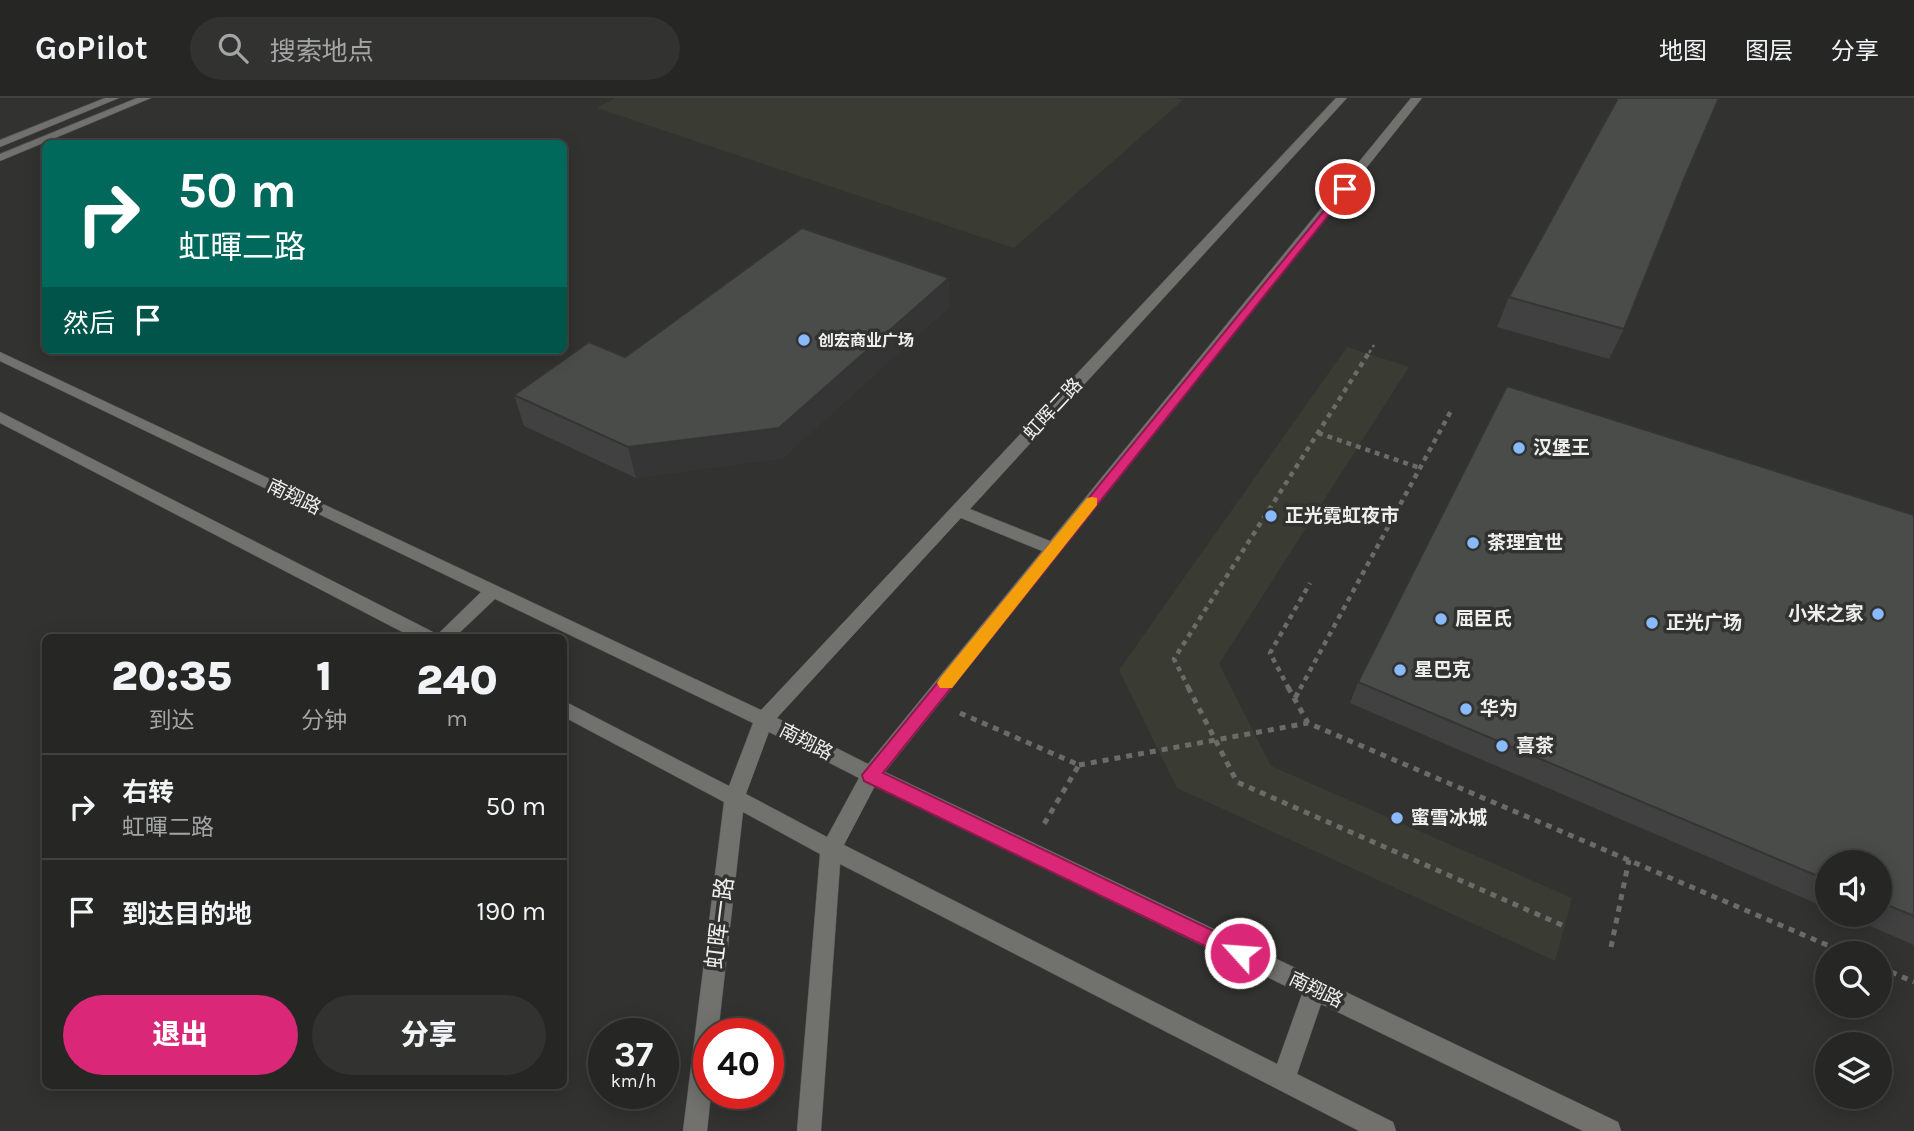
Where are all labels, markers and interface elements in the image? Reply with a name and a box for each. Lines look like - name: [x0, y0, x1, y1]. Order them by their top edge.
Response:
- search box: [190, 17, 680, 80]
- text: GoPilot: [35, 29, 148, 67]
- icon: search: [214, 29, 252, 67]
- text: 搜索地点: [270, 36, 374, 67]
- text: 地图: [1659, 37, 1707, 65]
- text: 图层: [1745, 37, 1793, 65]
- text: 分享: [1831, 37, 1879, 65]
- pin: [1315, 159, 1375, 219]
- text: 50 m: [178, 162, 296, 219]
- icon: right: [63, 168, 154, 259]
- icon: arrive: [1326, 170, 1364, 208]
- text: 虹暉二路: [178, 229, 306, 266]
- icon: arrive: [129, 301, 167, 339]
- text: 然后: [63, 308, 115, 339]
- place label: 创宏商业广场: [818, 331, 914, 350]
- marker: 创宏商业广场: [796, 332, 812, 348]
- street label: 虹晖二路: [1019, 374, 1087, 444]
- place label: 汉堡王: [1533, 437, 1590, 459]
- marker: 汉堡王: [1511, 440, 1527, 456]
- street label: 南翔路: [264, 475, 324, 519]
- place label: 正光霓虹夜市: [1285, 505, 1399, 527]
- marker: 正光霓虹夜市: [1263, 508, 1279, 524]
- place label: 茶理宜世: [1487, 532, 1563, 554]
- marker: 茶理宜世: [1465, 535, 1481, 551]
- place label: 小米之家: [1788, 603, 1864, 625]
- marker: 小米之家: [1870, 606, 1886, 622]
- place label: 屈臣氏: [1455, 608, 1512, 630]
- marker: 屈臣氏: [1433, 611, 1449, 627]
- place label: 正光广场: [1666, 612, 1742, 634]
- marker: 正光广场: [1644, 615, 1660, 631]
- text: 20:35: [111, 651, 232, 701]
- text: 1: [316, 651, 332, 701]
- text: 240: [416, 655, 498, 705]
- place label: 星巴克: [1414, 659, 1471, 681]
- marker: 星巴克: [1392, 662, 1408, 678]
- place label: 华为: [1480, 698, 1518, 720]
- marker: 华为: [1458, 701, 1474, 717]
- text: m: [446, 705, 468, 732]
- text: 到达: [149, 707, 195, 734]
- text: 分钟: [301, 707, 347, 734]
- street label: 南翔路: [776, 719, 836, 765]
- place label: 喜茶: [1516, 735, 1554, 757]
- marker: 喜茶: [1494, 738, 1510, 754]
- text: 右转: [122, 777, 174, 808]
- icon: right: [63, 788, 101, 826]
- text: 50 m: [485, 791, 546, 822]
- place label: 蜜雪冰城: [1411, 807, 1487, 829]
- marker: 蜜雪冰城: [1389, 810, 1405, 826]
- text: 虹暉二路: [122, 814, 214, 841]
- map controls: [1815, 850, 1892, 1109]
- button: sound: [1815, 850, 1892, 927]
- street label: 虹晖一路: [701, 876, 739, 970]
- icon: arrive: [63, 893, 101, 931]
- text: 190 m: [476, 896, 546, 927]
- text: 到达目的地: [122, 899, 252, 930]
- position arrow: [1203, 916, 1277, 990]
- button: search: [1815, 941, 1892, 1018]
- street label: 南翔路: [1286, 968, 1346, 1012]
- button: 退出: [63, 995, 298, 1075]
- button: 分享: [312, 995, 546, 1075]
- speed limit sign: 40: [693, 1018, 784, 1109]
- button: layers: [1815, 1032, 1892, 1109]
- text: 37: [614, 1034, 653, 1075]
- text: km/h: [611, 1070, 656, 1092]

